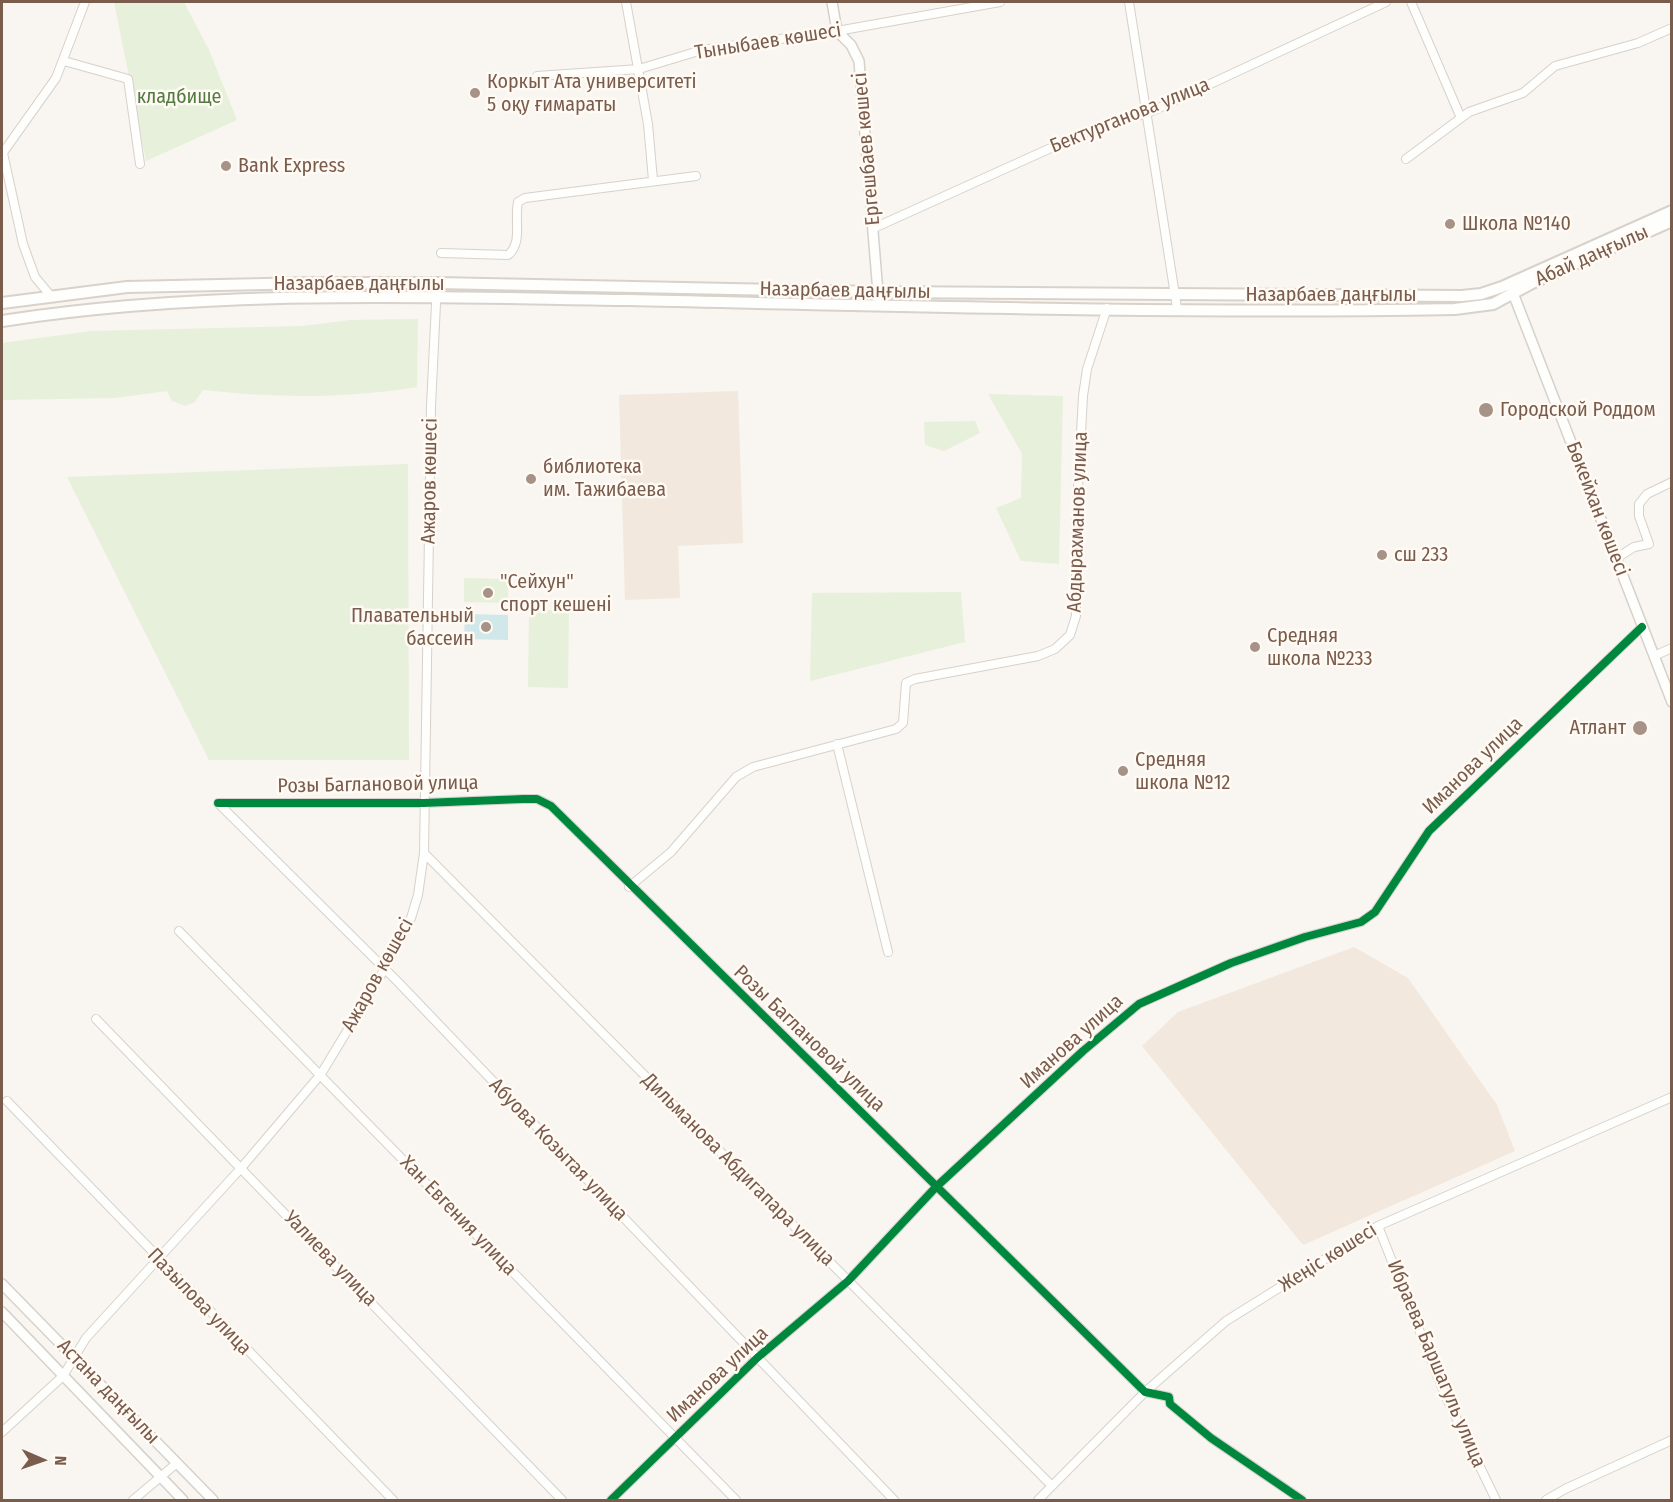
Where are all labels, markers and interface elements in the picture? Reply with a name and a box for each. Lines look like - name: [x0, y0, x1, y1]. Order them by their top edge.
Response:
- street label: Тыныбаев көшесі: [693, 19, 843, 65]
- place label: Коркыт Ата университеті 5 оқу ғимараты: [487, 70, 697, 117]
- street label: Ергешбаев көшесі: [848, 71, 886, 227]
- street label: Бектурганова улица: [1047, 73, 1213, 159]
- park label: кладбище: [137, 85, 221, 109]
- marker: Коркыт Ата университеті 5 оқу ғимараты: [468, 86, 482, 100]
- place label: Bank Express: [238, 154, 345, 178]
- marker: Bank Express: [219, 159, 233, 173]
- place label: Школа №140: [1462, 212, 1571, 236]
- marker: Школа №140: [1443, 217, 1457, 231]
- street label: Абай даңғылы: [1532, 220, 1652, 292]
- street label: Назарбаев даңғылы: [273, 272, 445, 296]
- street label: Назарбаев даңғылы: [759, 278, 931, 304]
- street label: Назарбаев даңғылы: [1245, 283, 1417, 307]
- place label: Городской Роддом: [1500, 398, 1656, 422]
- marker: Городской Роддом: [1477, 401, 1495, 419]
- street label: Ажаров көшесі: [417, 418, 443, 544]
- street label: Абдырахманов улица: [1063, 431, 1093, 613]
- street label: Бөкейхан көшесі: [1560, 438, 1634, 580]
- place label: библиотека им. Тажибаева: [543, 455, 666, 502]
- marker: библиотека им. Тажибаева: [524, 472, 538, 486]
- place label: сш 233: [1394, 543, 1448, 567]
- marker: сш 233: [1375, 548, 1389, 562]
- place label: "Сейхун" спорт кешені: [500, 570, 612, 617]
- marker: "Сейхун" спорт кешені: [481, 586, 495, 600]
- place label: Плавательный бассеин: [351, 604, 474, 651]
- marker: Плавательный бассеин: [479, 620, 493, 634]
- place label: Средняя школа №233: [1267, 624, 1373, 671]
- marker: Средняя школа №233: [1248, 640, 1262, 654]
- street label: Иманова улица: [1418, 712, 1528, 820]
- place label: Атлант: [1570, 716, 1626, 740]
- marker: Атлант: [1631, 719, 1649, 737]
- place label: Средняя школа №12: [1135, 748, 1230, 795]
- marker: Средняя школа №12: [1116, 764, 1130, 778]
- street label: Розы Баглановой улица: [277, 771, 479, 799]
- street label: Ажаров көшесі: [337, 914, 419, 1036]
- street label: Розы Баглановой улица: [728, 960, 890, 1118]
- street label: Иманова улица: [1016, 990, 1128, 1094]
- street label: Дильманова Абдигапара улица: [637, 1069, 839, 1271]
- street label: Абуова Козытая улица: [484, 1074, 632, 1226]
- street label: Хан Евгения улица: [395, 1151, 521, 1281]
- street label: Уалиева улица: [278, 1206, 382, 1312]
- street label: Жеңіс көшесі: [1275, 1218, 1381, 1298]
- street label: Пазылова улица: [142, 1244, 256, 1360]
- street label: Ибраева Баршагуль улица: [1381, 1257, 1491, 1471]
- street label: Иманова улица: [662, 1322, 774, 1428]
- street label: Астана даңғылы: [52, 1334, 164, 1450]
- north arrow: [12, 1430, 72, 1490]
- text: N: [51, 1456, 70, 1466]

